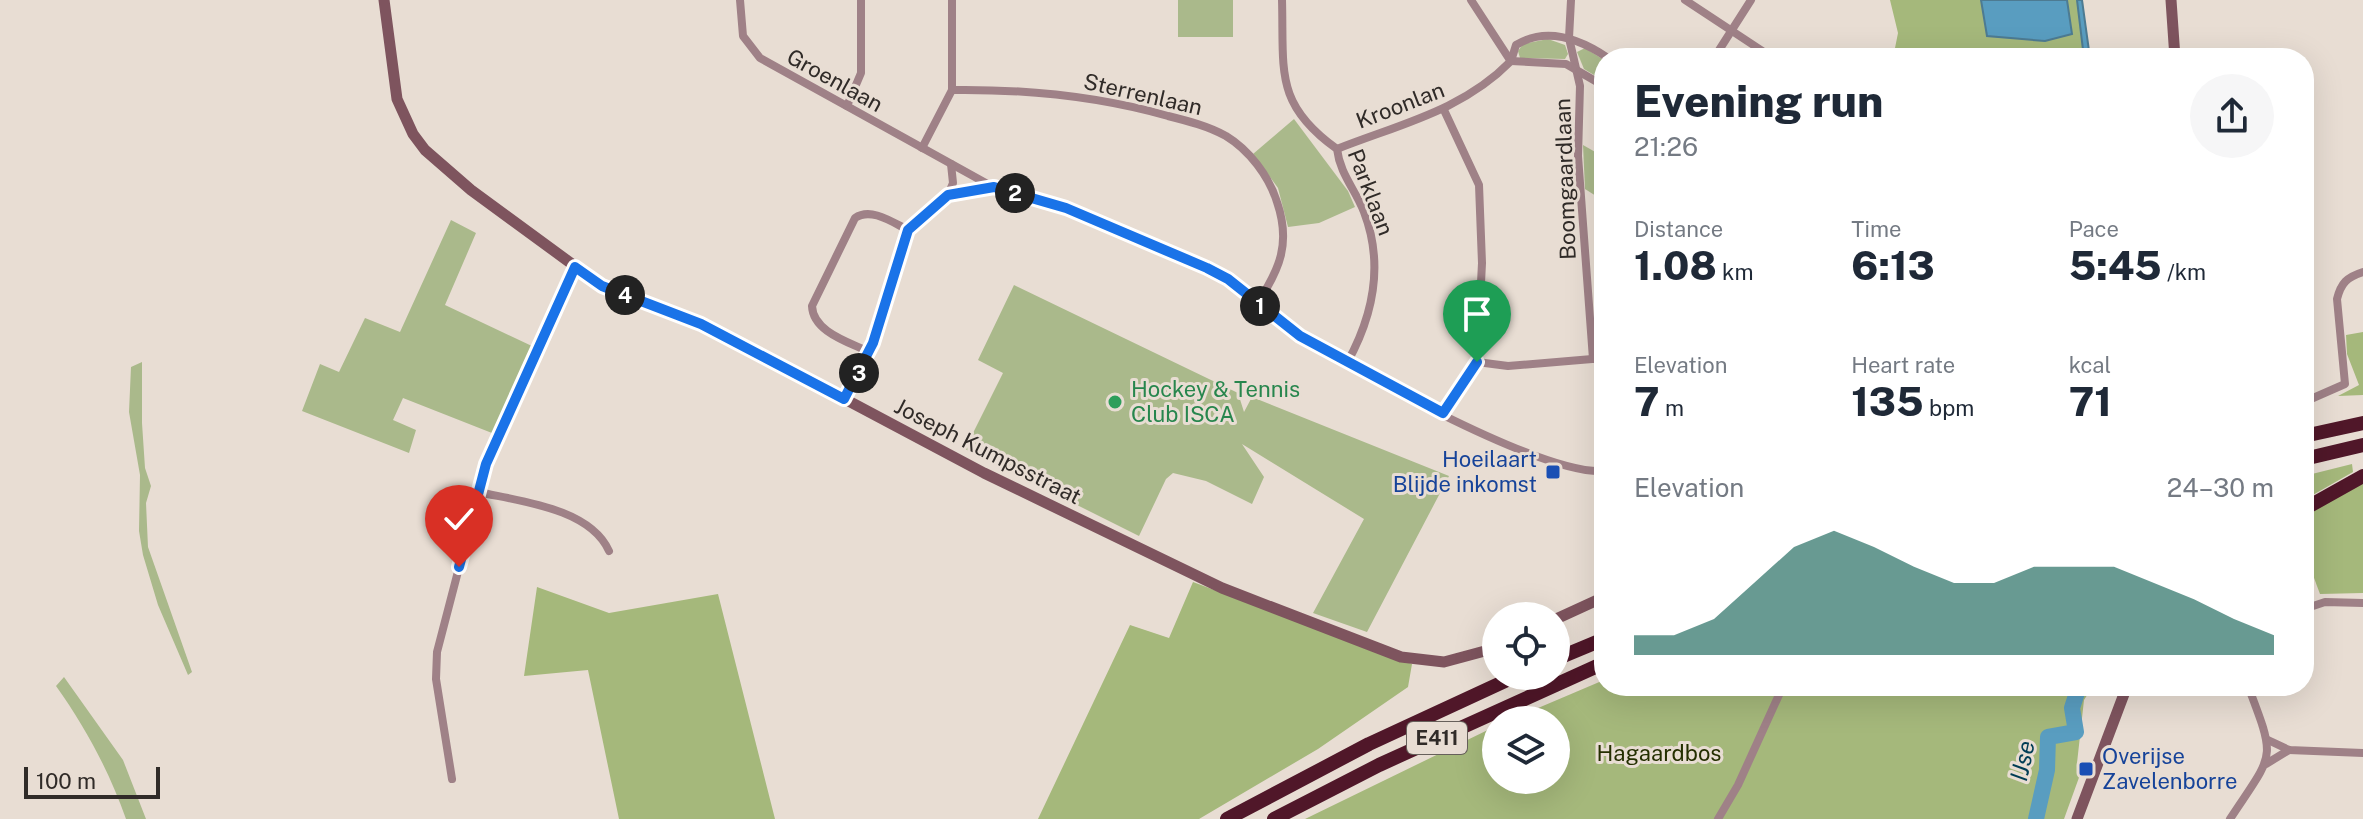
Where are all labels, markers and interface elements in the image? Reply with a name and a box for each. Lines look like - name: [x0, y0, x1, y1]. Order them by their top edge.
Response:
- street label: Groenlaan: [782, 43, 888, 117]
- street label: Sterrenlaan: [1081, 68, 1205, 120]
- button: share: [2190, 74, 2274, 158]
- text: Evening run: [1634, 75, 1883, 127]
- street label: Kroonlan: [1352, 76, 1448, 134]
- street label: Boomgaardlaan: [1549, 98, 1581, 260]
- text: 21:26: [1634, 131, 1698, 162]
- street label: Parklaan: [1343, 145, 1399, 239]
- pin: 2: [995, 173, 1035, 213]
- text: 2: [1008, 180, 1022, 206]
- text: Distance: [1634, 216, 1723, 242]
- text: Time: [1851, 216, 1901, 242]
- text: Pace: [2069, 216, 2119, 242]
- text: 1.08: [1634, 242, 1717, 289]
- text: 6:13: [1851, 242, 1935, 289]
- text: 5:45: [2069, 242, 2162, 289]
- text: km: [1717, 259, 1753, 285]
- text: /km: [2162, 259, 2206, 285]
- pin: 4: [605, 275, 645, 315]
- pin: [1443, 280, 1511, 362]
- text: 4: [618, 282, 632, 308]
- pin: 1: [1240, 286, 1280, 326]
- icon: arrive: [1455, 292, 1499, 336]
- text: 1: [1255, 293, 1265, 319]
- text: Elevation: [1634, 352, 1727, 378]
- text: Heart rate: [1851, 352, 1955, 378]
- text: kcal: [2069, 352, 2111, 378]
- pin: 3: [839, 353, 879, 393]
- text: 3: [852, 360, 866, 386]
- place label: Hockey & Tennis Club ISCA: [1131, 376, 1300, 427]
- text: 7: [1634, 378, 1660, 425]
- text: 135: [1851, 378, 1924, 425]
- text: 71: [2069, 378, 2112, 425]
- street label: Joseph Kumpsstraat: [890, 393, 1086, 509]
- marker: Hockey & Tennis Club ISCA: [1106, 393, 1124, 411]
- text: m: [1660, 395, 1684, 421]
- text: bpm: [1924, 395, 1974, 421]
- place label: Hoeilaart Blijde inkomst: [1393, 446, 1537, 497]
- marker: Hoeilaart Blijde inkomst: [1544, 463, 1562, 481]
- text: Elevation: [1634, 472, 1744, 503]
- text: 24–30 m: [2167, 472, 2274, 503]
- pin: [425, 485, 493, 567]
- icon: check: [437, 497, 481, 541]
- map controls: [1482, 602, 1570, 794]
- button: locate: [1482, 602, 1570, 690]
- button: layers: [1482, 706, 1570, 794]
- road number: E411: [1407, 722, 1467, 754]
- water label: IJse: [2004, 738, 2040, 784]
- park label: Hagaardbos: [1597, 740, 1721, 766]
- place label: Overijse Zavelenborre: [2102, 743, 2238, 794]
- marker: Overijse Zavelenborre: [2077, 760, 2095, 778]
- scale bar: [24, 763, 160, 799]
- text: 100 m: [36, 768, 96, 794]

